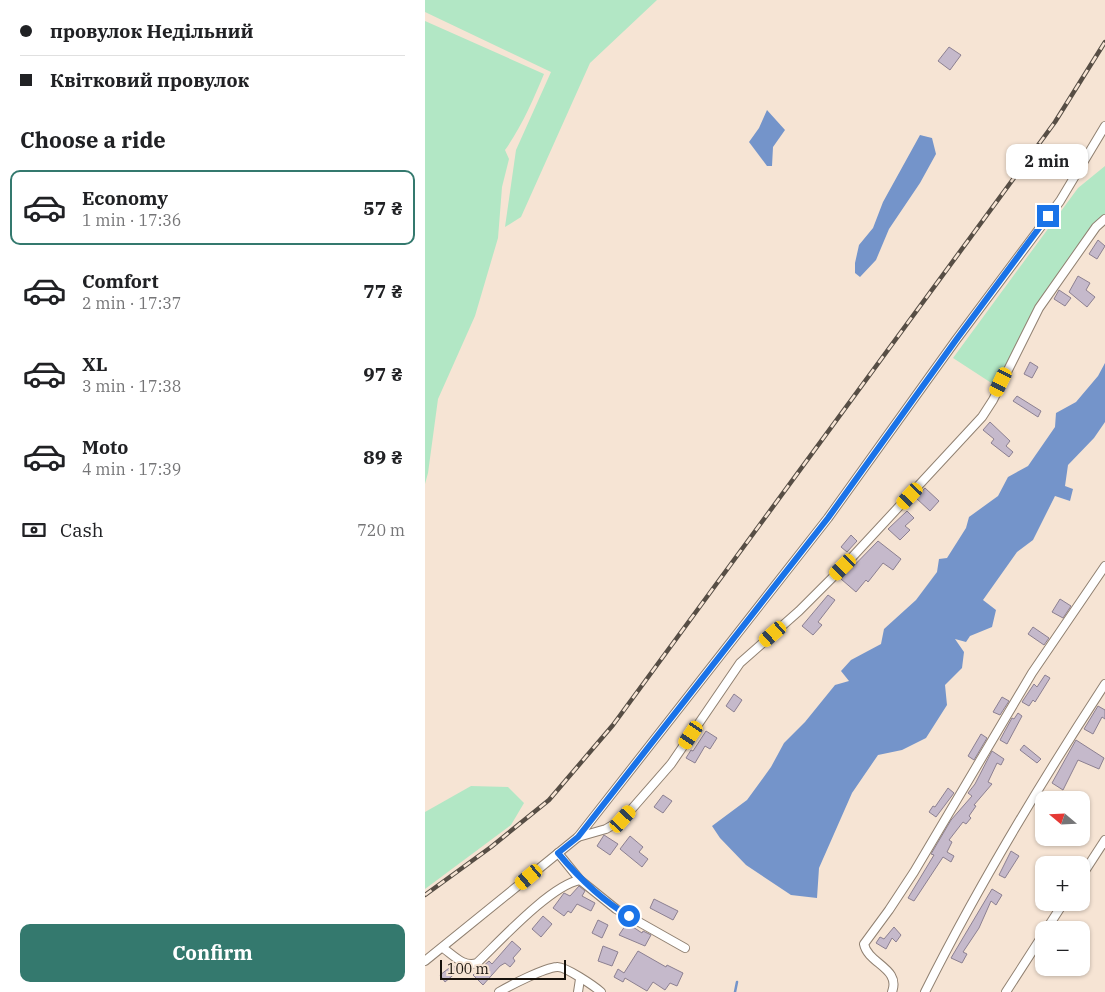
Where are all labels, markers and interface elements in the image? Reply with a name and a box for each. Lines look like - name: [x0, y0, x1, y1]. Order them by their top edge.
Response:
- text: провулок Недільний: [50, 19, 254, 43]
- text: Квітковий провулок: [50, 68, 249, 92]
- text: Choose a ride: [20, 125, 166, 154]
- callout: 2 min: [1007, 144, 1089, 178]
- text: 2 min: [1025, 151, 1069, 171]
- icon: car: [22, 185, 67, 230]
- text: Economy: [82, 186, 168, 210]
- text: 57 ₴: [363, 196, 403, 220]
- route end: [1037, 205, 1059, 227]
- text: 1 min · 17:36: [82, 210, 181, 230]
- icon: car: [22, 268, 67, 313]
- text: Comfort: [82, 269, 159, 293]
- text: 77 ₴: [363, 279, 403, 303]
- text: 2 min · 17:37: [82, 293, 181, 313]
- icon: car: [22, 351, 67, 396]
- text: XL: [82, 352, 108, 376]
- text: 97 ₴: [363, 362, 403, 386]
- car: [987, 365, 1014, 399]
- text: 3 min · 17:38: [82, 376, 181, 396]
- icon: car: [22, 434, 67, 479]
- text: Moto: [82, 435, 128, 459]
- text: 89 ₴: [363, 445, 403, 469]
- text: 4 min · 17:39: [82, 459, 181, 479]
- car: [894, 480, 925, 512]
- icon: cash: [20, 516, 48, 544]
- text: Cash: [60, 518, 104, 542]
- text: 720 m: [357, 520, 405, 540]
- car: [827, 551, 858, 583]
- car: [756, 618, 789, 650]
- car: [676, 718, 705, 752]
- north arrow: [1035, 791, 1090, 846]
- map controls: [1035, 791, 1090, 976]
- car: [607, 803, 638, 835]
- button: +: [1035, 856, 1090, 911]
- car: [512, 862, 545, 892]
- route start: [618, 905, 640, 927]
- button: −: [1035, 921, 1090, 976]
- button: Confirm: [20, 924, 405, 982]
- scale bar: [440, 957, 566, 980]
- text: 100 m: [447, 960, 489, 978]

